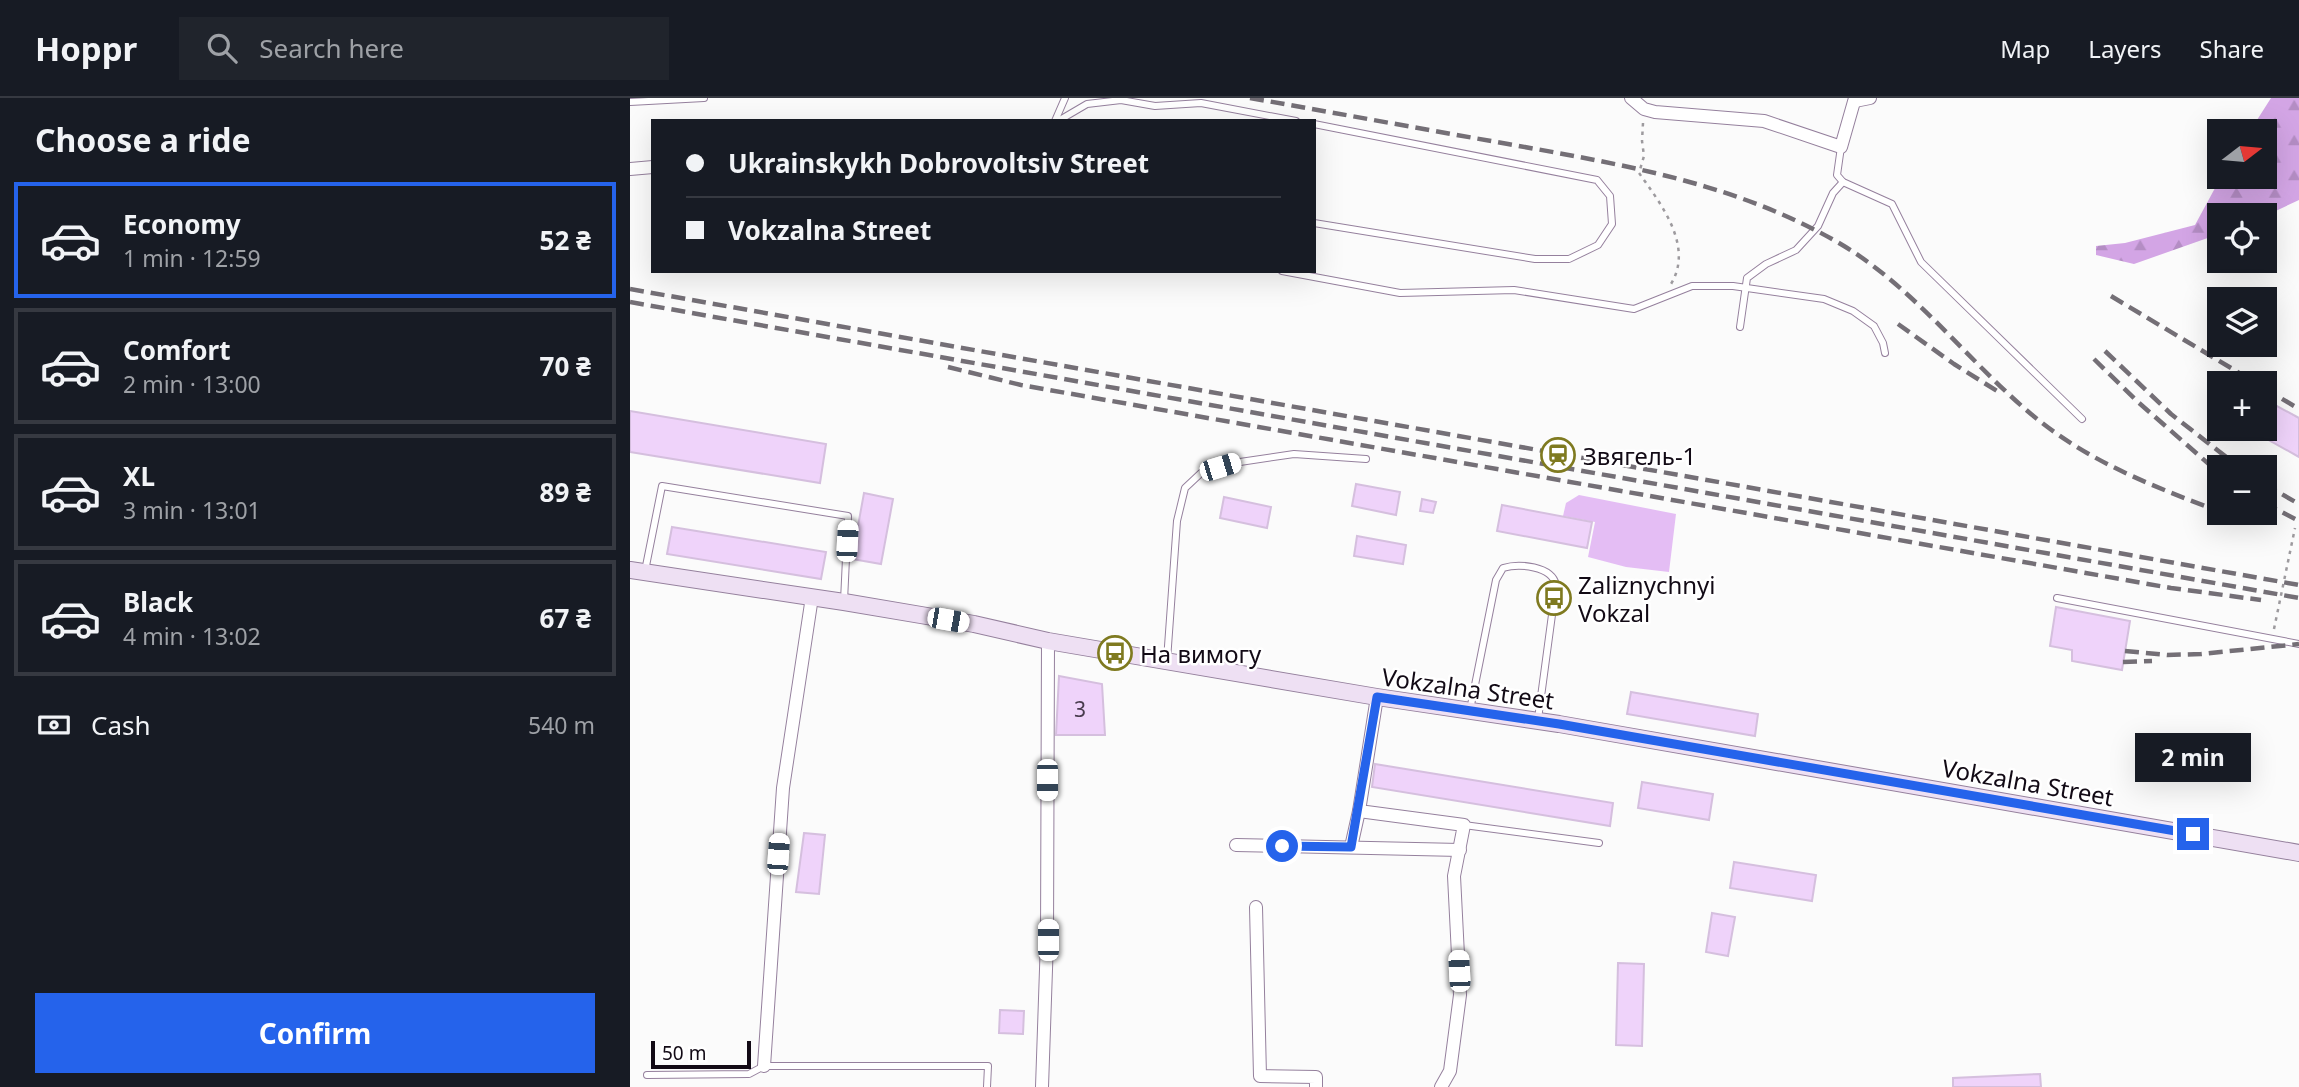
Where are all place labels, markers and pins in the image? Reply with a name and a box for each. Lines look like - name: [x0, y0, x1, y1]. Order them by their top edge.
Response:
- station icon: Звягель-1: [1539, 436, 1577, 474]
- place label: Звягель-1: [1583, 439, 1696, 472]
- place label: Zaliznychnyi Vokzal: [1578, 568, 1716, 629]
- bus stop icon: Zaliznychnyi Vokzal: [1535, 579, 1573, 617]
- bus stop icon: На вимогу: [1096, 634, 1134, 672]
- place label: На вимогу: [1140, 637, 1262, 670]

